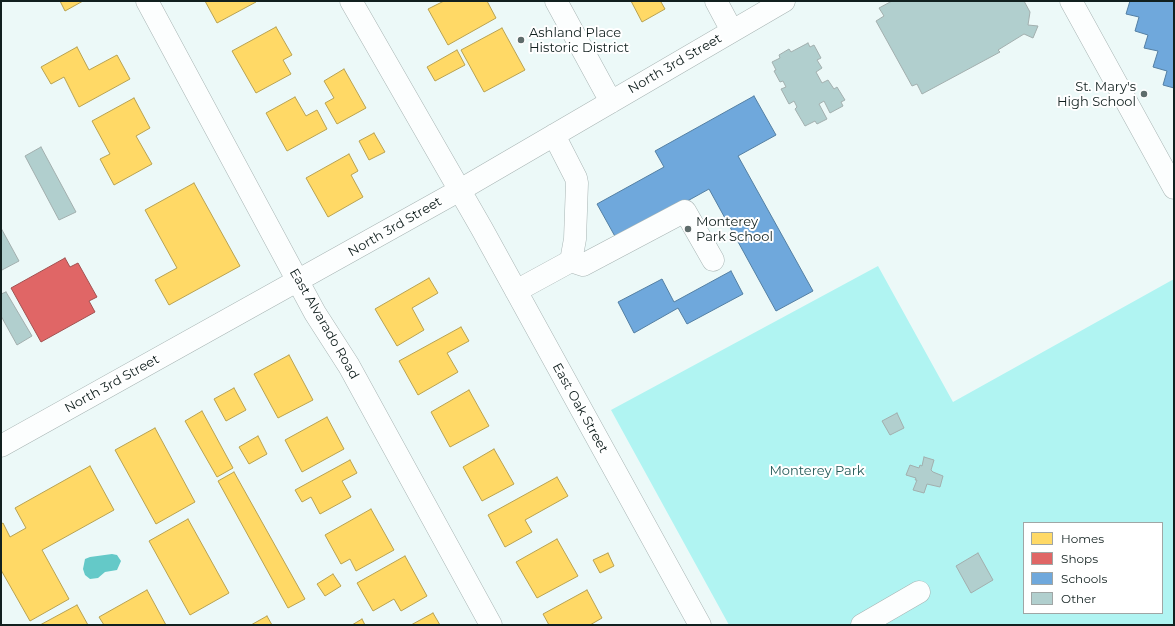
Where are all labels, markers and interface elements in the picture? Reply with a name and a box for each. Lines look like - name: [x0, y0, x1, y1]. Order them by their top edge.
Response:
- place label: Ashland Place Historic District: [529, 25, 629, 56]
- street label: North 3rd Street: [625, 31, 725, 97]
- marker: Ashland Place Historic District: [516, 35, 526, 45]
- place label: St. Mary's High School: [1057, 79, 1136, 110]
- marker: St. Mary's High School: [1139, 89, 1149, 99]
- street label: North 3rd Street: [345, 194, 445, 260]
- place label: Monterey Park School: [696, 214, 773, 245]
- marker: Monterey Park School: [683, 224, 693, 234]
- street label: East Alvarado Road: [286, 266, 362, 382]
- street label: North 3rd Street: [62, 352, 162, 416]
- street label: East Oak Street: [549, 360, 611, 456]
- park label: Monterey Park: [769, 463, 865, 479]
- legend: [1023, 522, 1163, 614]
- text: Homes: [1061, 531, 1104, 546]
- text: Shops: [1061, 551, 1098, 566]
- text: Schools: [1061, 571, 1107, 586]
- text: Other: [1061, 591, 1096, 606]

